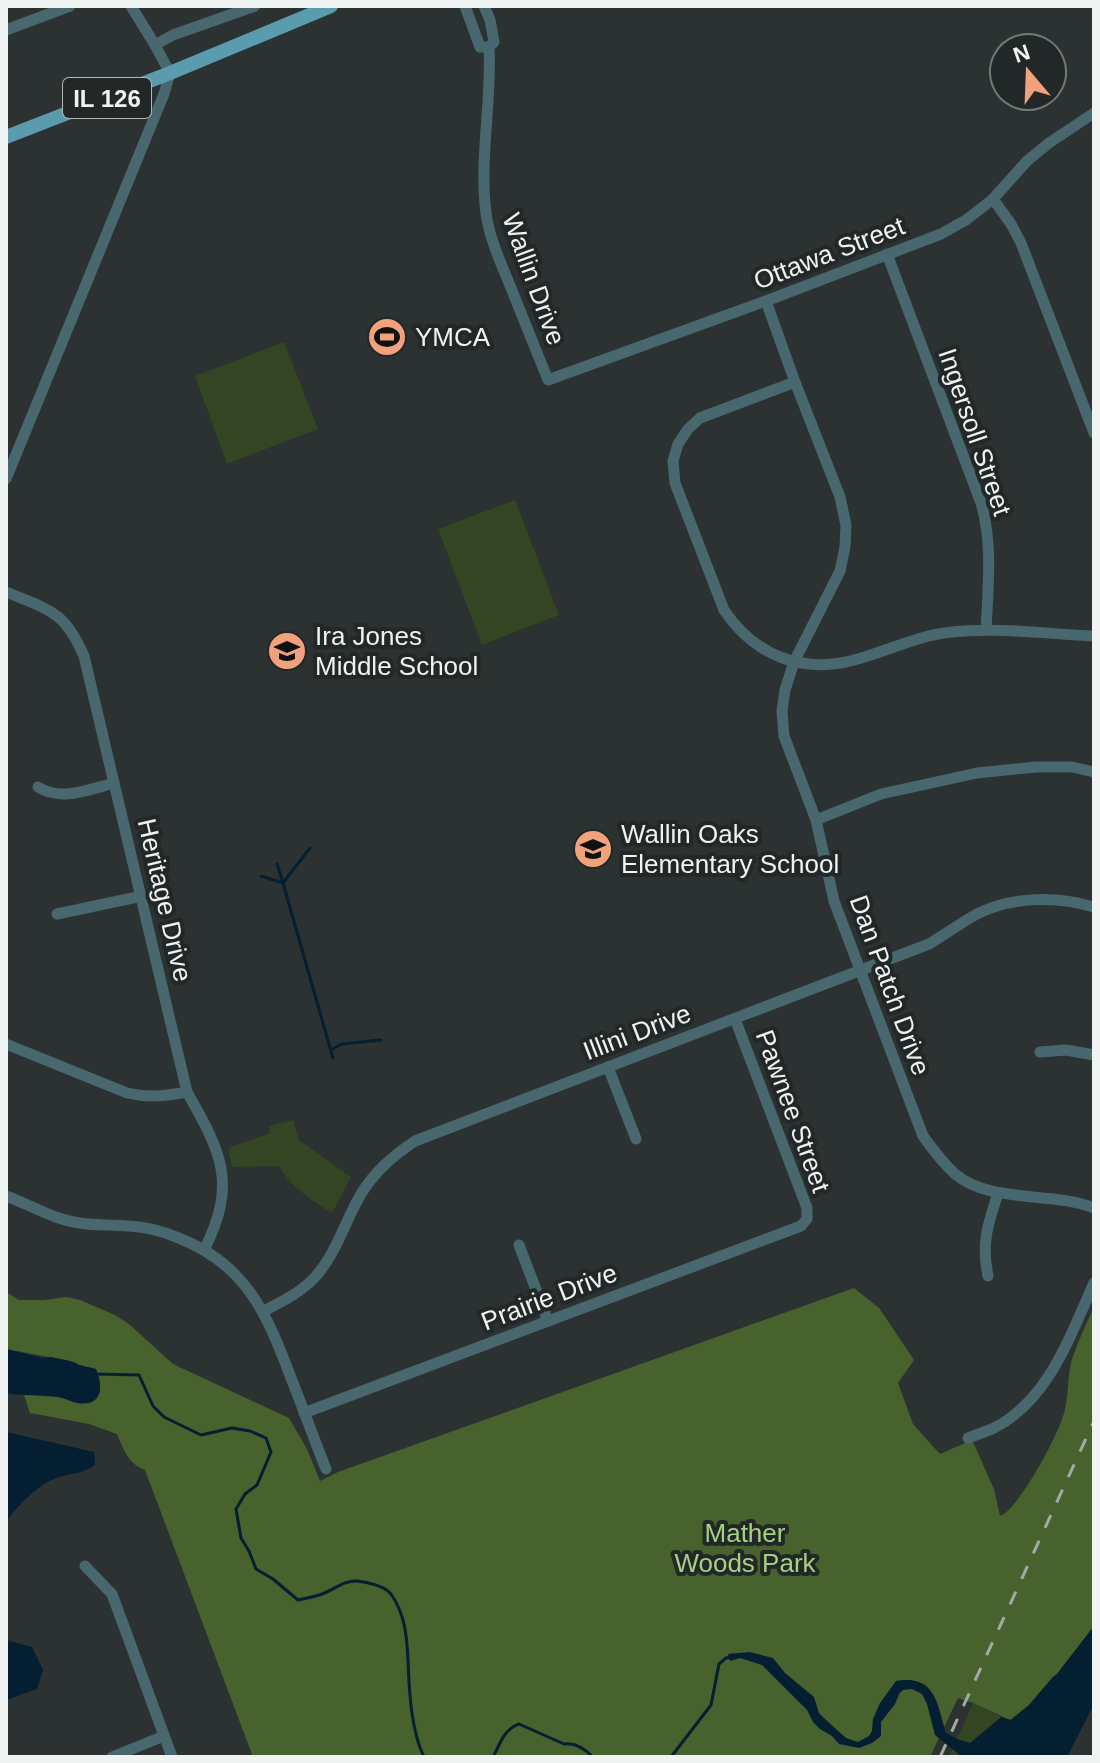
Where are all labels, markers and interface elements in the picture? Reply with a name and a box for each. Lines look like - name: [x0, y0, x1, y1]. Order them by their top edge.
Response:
- north arrow: [988, 32, 1068, 112]
- text: N: [1010, 39, 1033, 68]
- road number: IL 126: [63, 78, 151, 118]
- street label: Wallin Drive: [496, 209, 572, 349]
- street label: Ottawa Street: [749, 210, 909, 295]
- sports icon: YMCA: [366, 316, 408, 358]
- place label: YMCA: [415, 322, 491, 352]
- street label: Ingersoll Street: [932, 344, 1018, 520]
- place label: Ira Jones Middle School: [315, 621, 478, 681]
- school or university icon: Ira Jones Middle School: [266, 630, 308, 672]
- street label: Heritage Drive: [132, 816, 198, 984]
- place label: Wallin Oaks Elementary School: [621, 819, 839, 879]
- school or university icon: Wallin Oaks Elementary School: [572, 828, 614, 870]
- street label: Dan Patch Drive: [844, 891, 936, 1079]
- street label: Illini Drive: [579, 998, 695, 1066]
- street label: Pawnee Street: [750, 1026, 837, 1197]
- street label: Prairie Drive: [477, 1257, 621, 1337]
- park label: Mather Woods Park: [674, 1518, 817, 1578]

